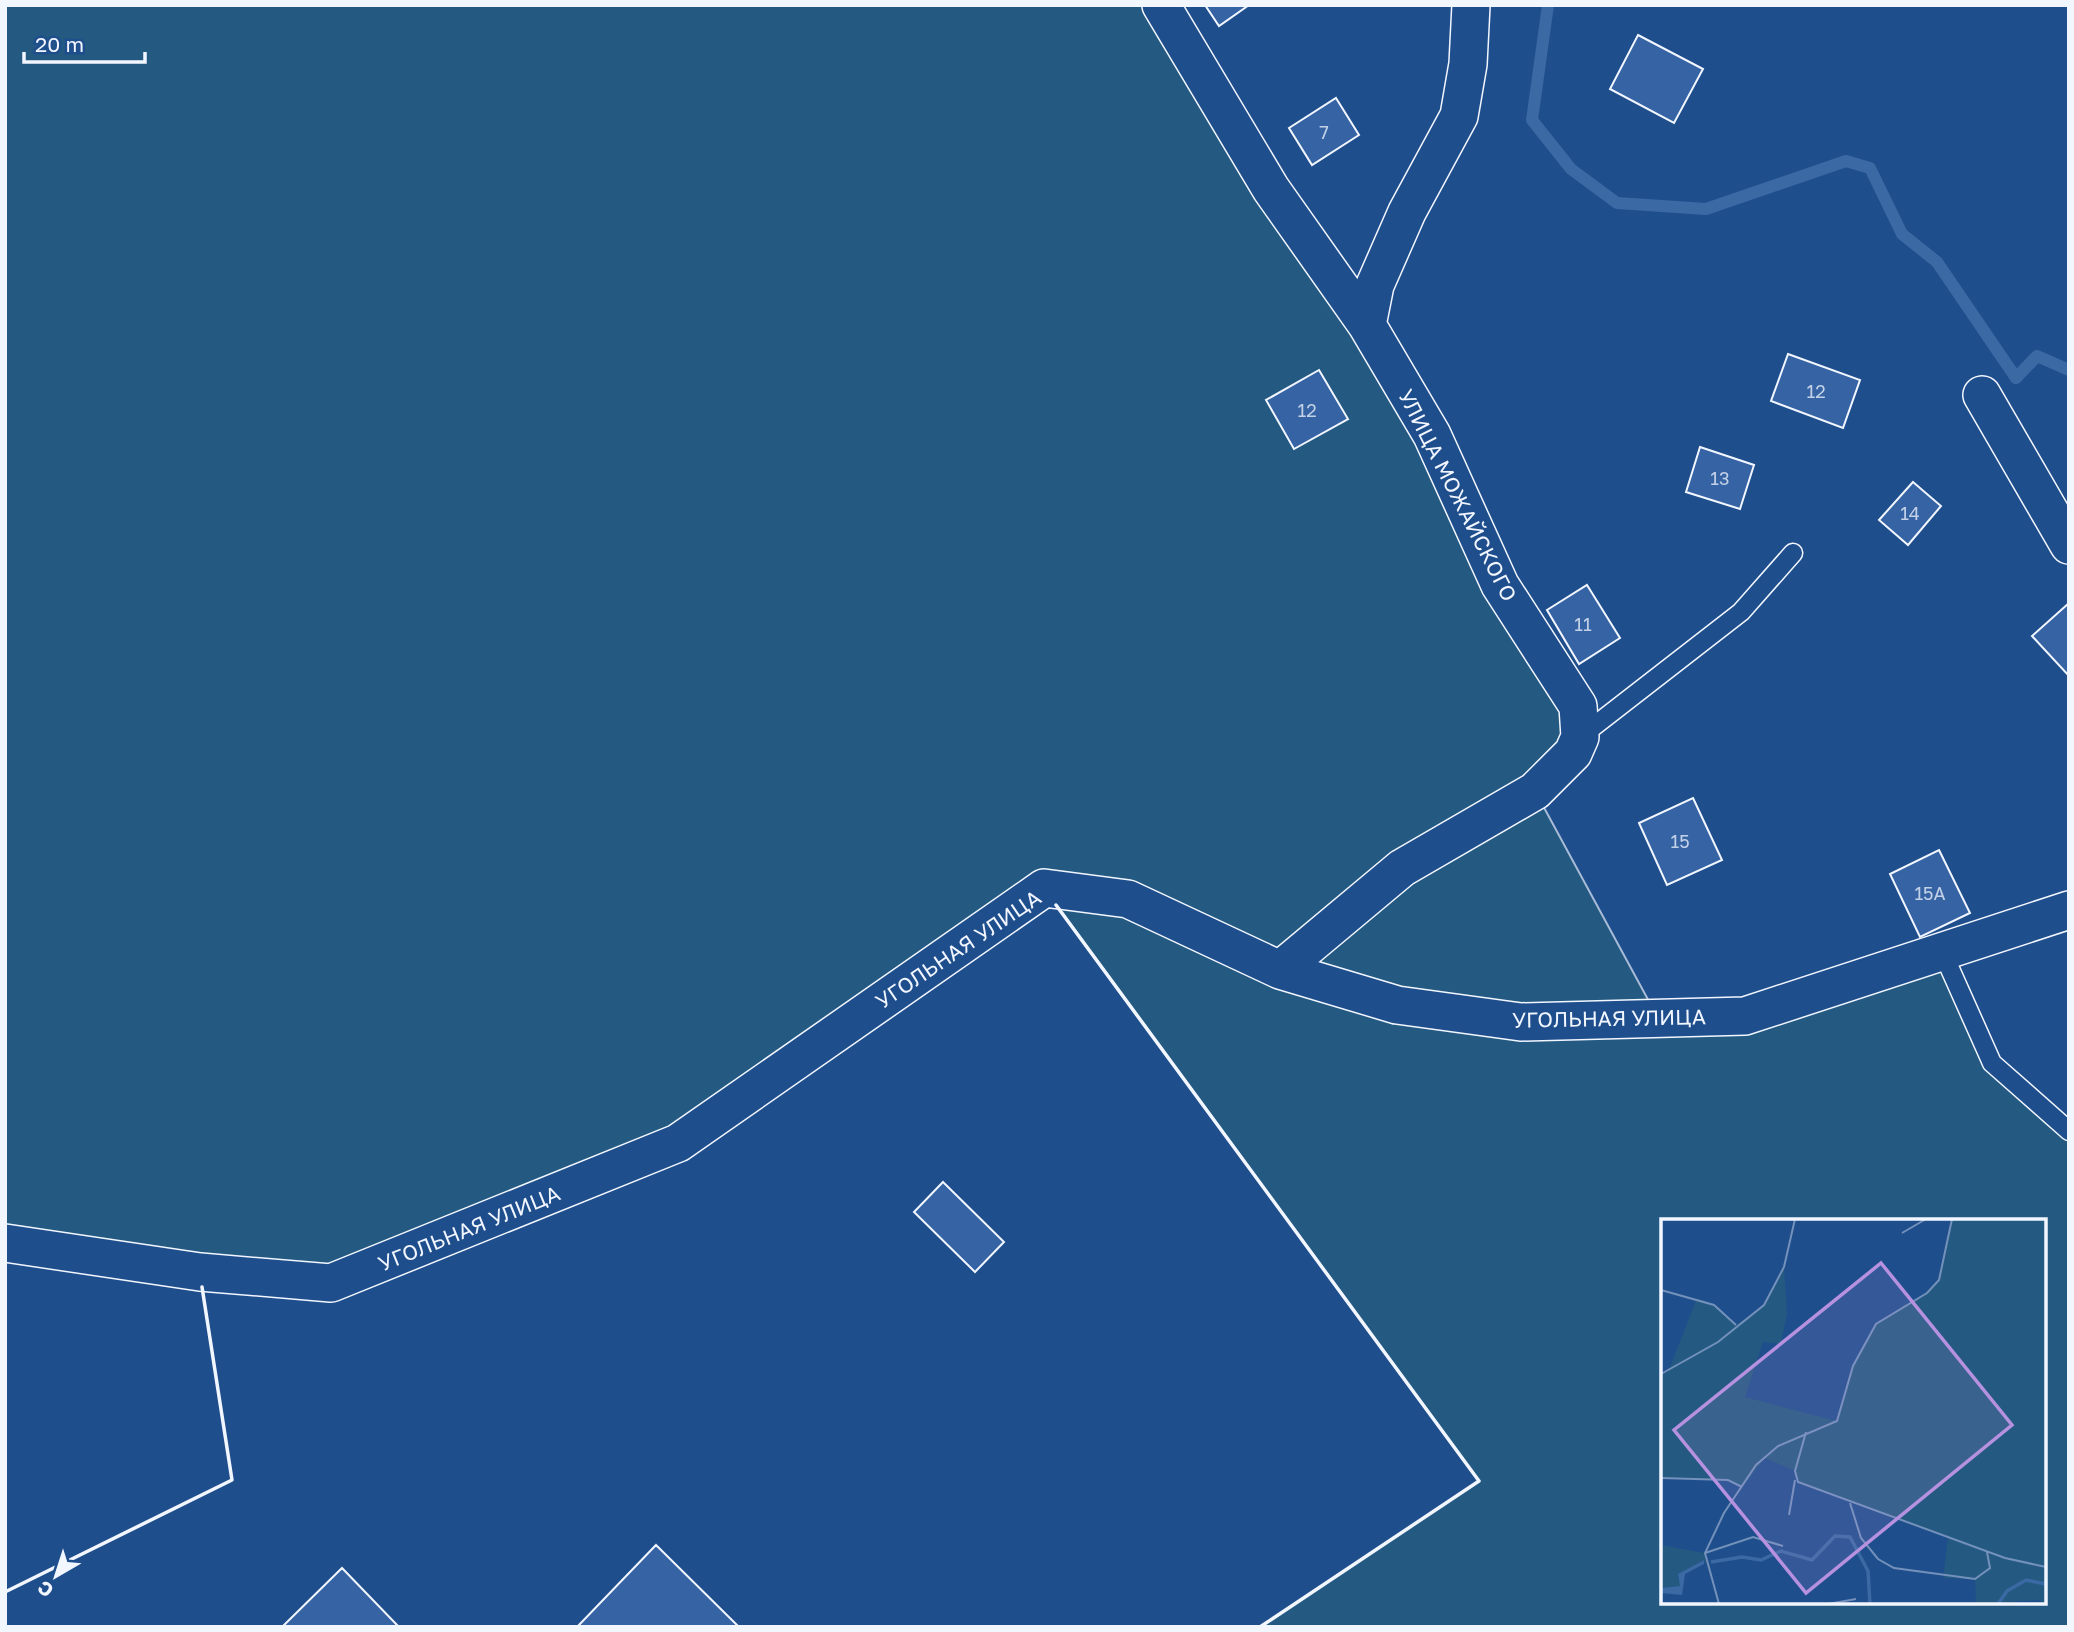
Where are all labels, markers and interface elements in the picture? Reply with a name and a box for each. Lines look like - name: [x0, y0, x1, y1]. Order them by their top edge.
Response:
- scale bar: [24, 21, 145, 65]
- text: 20 m: [35, 31, 84, 57]
- house number: 7: [1319, 121, 1329, 143]
- house number: 12: [1806, 380, 1826, 402]
- street label: УЛИЦА МОЖАЙСКОГО: [1393, 385, 1523, 605]
- house number: 12: [1297, 399, 1317, 421]
- house number: 13: [1710, 467, 1730, 489]
- house number: 14: [1900, 502, 1920, 524]
- house number: 11: [1574, 613, 1592, 635]
- house number: 15: [1670, 830, 1690, 852]
- house number: 15А: [1914, 882, 1946, 904]
- street label: УГОЛЬНАЯ УЛИЦА: [870, 884, 1046, 1014]
- street label: УГОЛЬНАЯ УЛИЦА: [1512, 1003, 1706, 1033]
- street label: УГОЛЬНАЯ УЛИЦА: [374, 1180, 564, 1276]
- inset map: [1661, 1219, 2046, 1604]
- north arrow: [21, 1541, 91, 1611]
- text: С: [33, 1576, 57, 1603]

